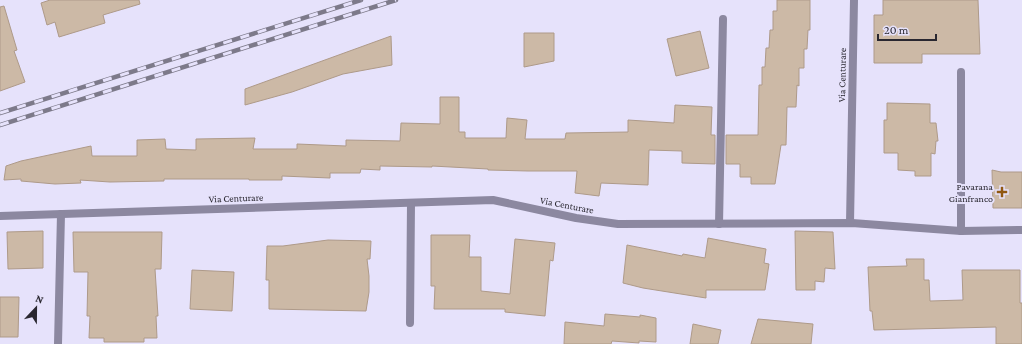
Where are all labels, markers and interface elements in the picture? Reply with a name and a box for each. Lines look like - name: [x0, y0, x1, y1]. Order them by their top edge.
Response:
- scale bar: [878, 16, 936, 42]
- text: 20 m: [884, 23, 909, 37]
- street label: Via Centurare: [836, 47, 848, 102]
- place label: Pavarana Gianfranco: [949, 181, 993, 204]
- marker: Pavarana Gianfranco: [996, 186, 1008, 198]
- street label: Via Centurare: [209, 192, 264, 204]
- street label: Via Centurare: [539, 194, 595, 216]
- north arrow: [16, 288, 56, 328]
- text: N: [34, 292, 46, 306]

